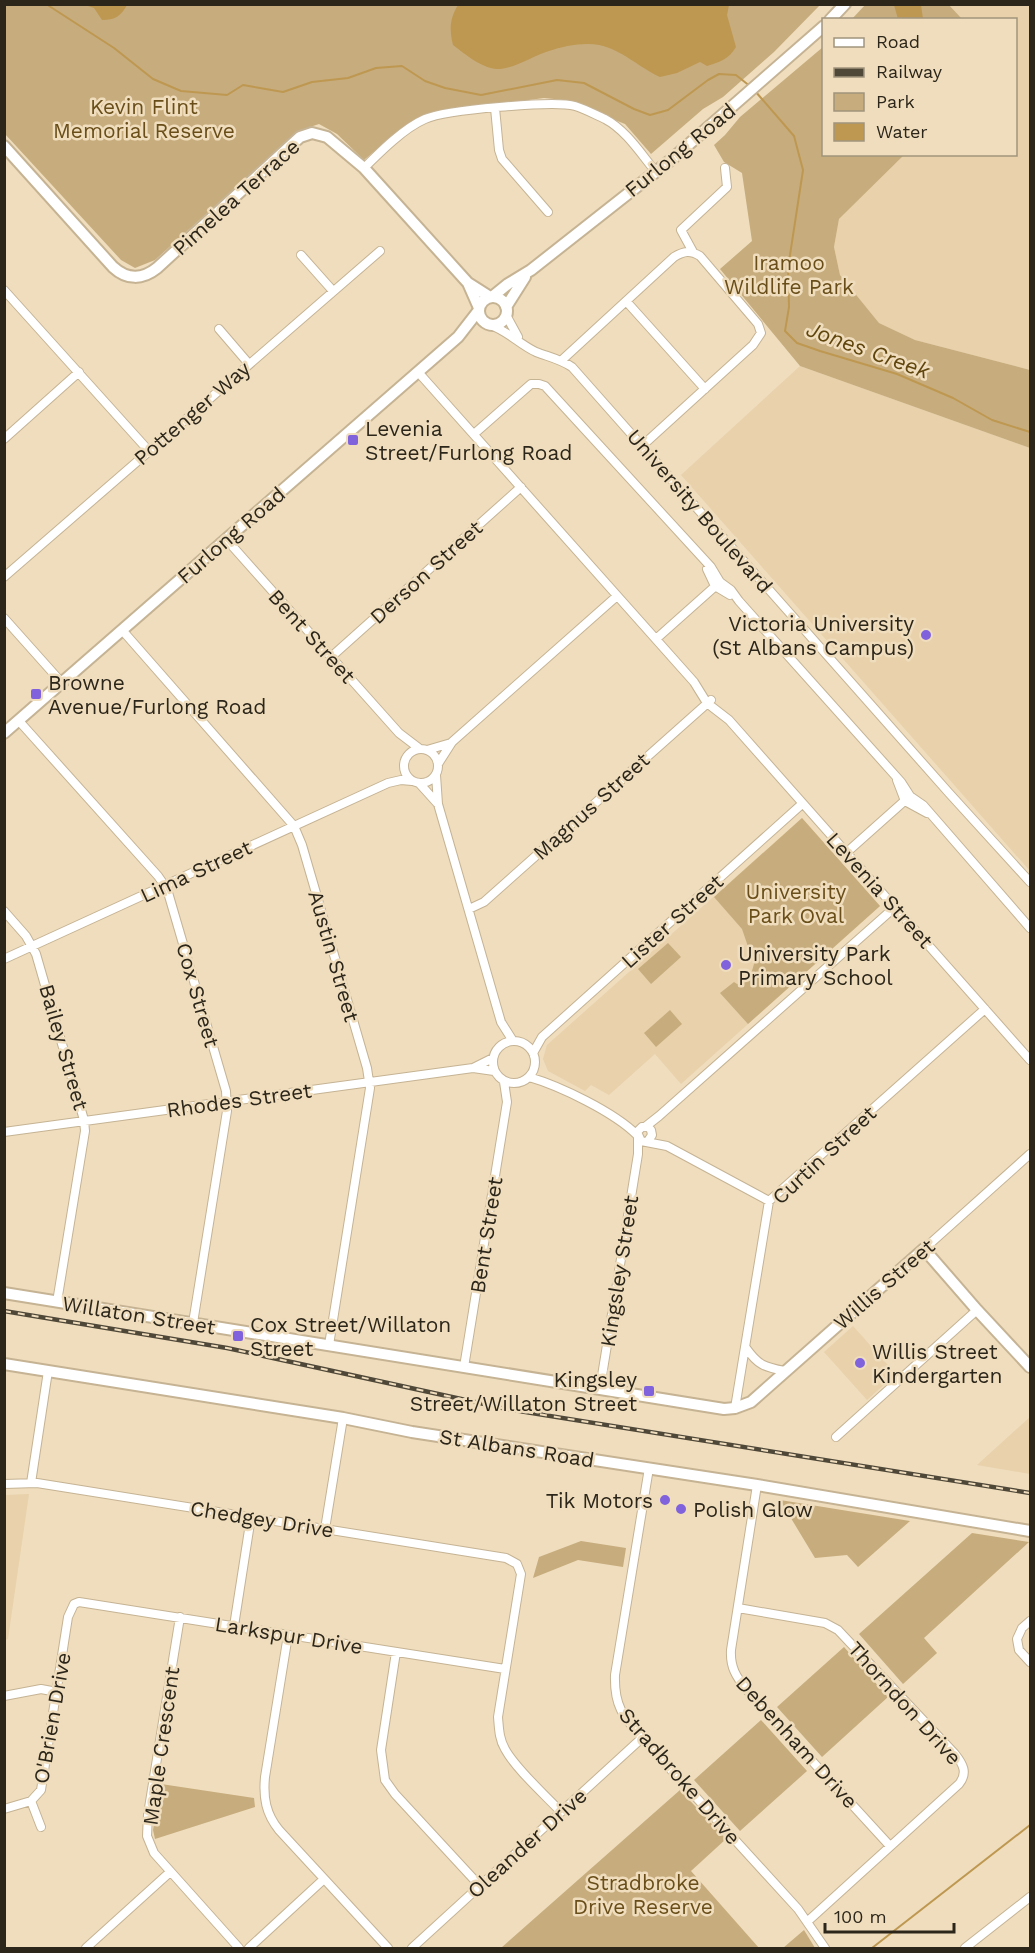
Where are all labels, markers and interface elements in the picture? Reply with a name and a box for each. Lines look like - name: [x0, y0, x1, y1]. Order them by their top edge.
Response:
- legend: [822, 18, 1017, 156]
- text: Road: [876, 31, 920, 52]
- text: Railway: [876, 61, 943, 82]
- text: Park: [876, 91, 915, 112]
- park label: Kevin Flint Memorial Reserve: [53, 94, 235, 143]
- street label: Furlong Road: [620, 98, 740, 202]
- text: Water: [876, 121, 928, 142]
- street label: Pimelea Terrace: [167, 133, 305, 261]
- park label: Iramoo Wildlife Park: [724, 250, 854, 299]
- water label: Jones Creek: [803, 316, 934, 384]
- street label: Pottenger Way: [129, 356, 255, 470]
- place label: Levenia Street/Furlong Road: [365, 416, 572, 465]
- street label: University Boulevard: [622, 424, 778, 598]
- marker: Levenia Street/Furlong Road: [346, 433, 360, 447]
- street label: Furlong Road: [172, 481, 290, 589]
- street label: Derson Street: [365, 515, 487, 629]
- street label: Bent Street: [263, 584, 361, 688]
- place label: Victoria University (St Albans Campus): [712, 611, 914, 660]
- marker: Victoria University (St Albans Campus): [919, 628, 933, 642]
- place label: Browne Avenue/Furlong Road: [48, 670, 267, 719]
- marker: Browne Avenue/Furlong Road: [29, 687, 43, 701]
- street label: Magnus Street: [528, 747, 655, 865]
- street label: Levenia Street: [821, 827, 939, 953]
- street label: Lima Street: [136, 834, 256, 908]
- street label: Lister Street: [616, 869, 728, 973]
- park label: University Park Oval: [746, 879, 847, 928]
- street label: Austin Street: [303, 887, 365, 1025]
- street label: Cox Street: [171, 940, 225, 1050]
- place label: University Park Primary School: [738, 941, 893, 990]
- marker: University Park Primary School: [719, 958, 733, 972]
- street label: Bailey Street: [34, 981, 94, 1113]
- street label: Rhodes Street: [165, 1077, 313, 1123]
- street label: Curtin Street: [767, 1100, 881, 1210]
- street label: Bent Street: [464, 1175, 508, 1295]
- street label: Kingsley Street: [595, 1193, 643, 1349]
- street label: Willis Street: [828, 1233, 940, 1335]
- street label: Willaton Street: [61, 1291, 218, 1339]
- place label: Cox Street/Willaton Street: [250, 1312, 451, 1361]
- marker: Cox Street/Willaton Street: [231, 1329, 245, 1343]
- place label: Willis Street Kindergarten: [872, 1339, 1003, 1388]
- marker: Willis Street Kindergarten: [853, 1356, 867, 1370]
- place label: Kingsley Street/Willaton Street: [410, 1367, 637, 1416]
- marker: Kingsley Street/Willaton Street: [642, 1384, 656, 1398]
- street label: St Albans Road: [438, 1423, 596, 1473]
- place label: Tik Motors: [546, 1488, 653, 1513]
- marker: Tik Motors: [658, 1493, 672, 1507]
- street label: Chedgey Drive: [188, 1495, 336, 1543]
- place label: Polish Glow: [693, 1497, 813, 1522]
- marker: Polish Glow: [674, 1502, 688, 1516]
- street label: Larkspur Drive: [213, 1611, 365, 1659]
- street label: Thorndon Drive: [843, 1636, 967, 1770]
- street label: O'Brien Drive: [28, 1650, 76, 1786]
- street label: Maple Crescent: [137, 1665, 185, 1827]
- street label: Debenham Drive: [731, 1671, 863, 1813]
- street label: Stradbroke Drive: [614, 1703, 746, 1849]
- street label: Oleander Drive: [462, 1783, 592, 1903]
- park label: Stradbroke Drive Reserve: [573, 1870, 713, 1919]
- scale bar: [825, 1896, 954, 1934]
- text: 100 m: [834, 1906, 887, 1927]

